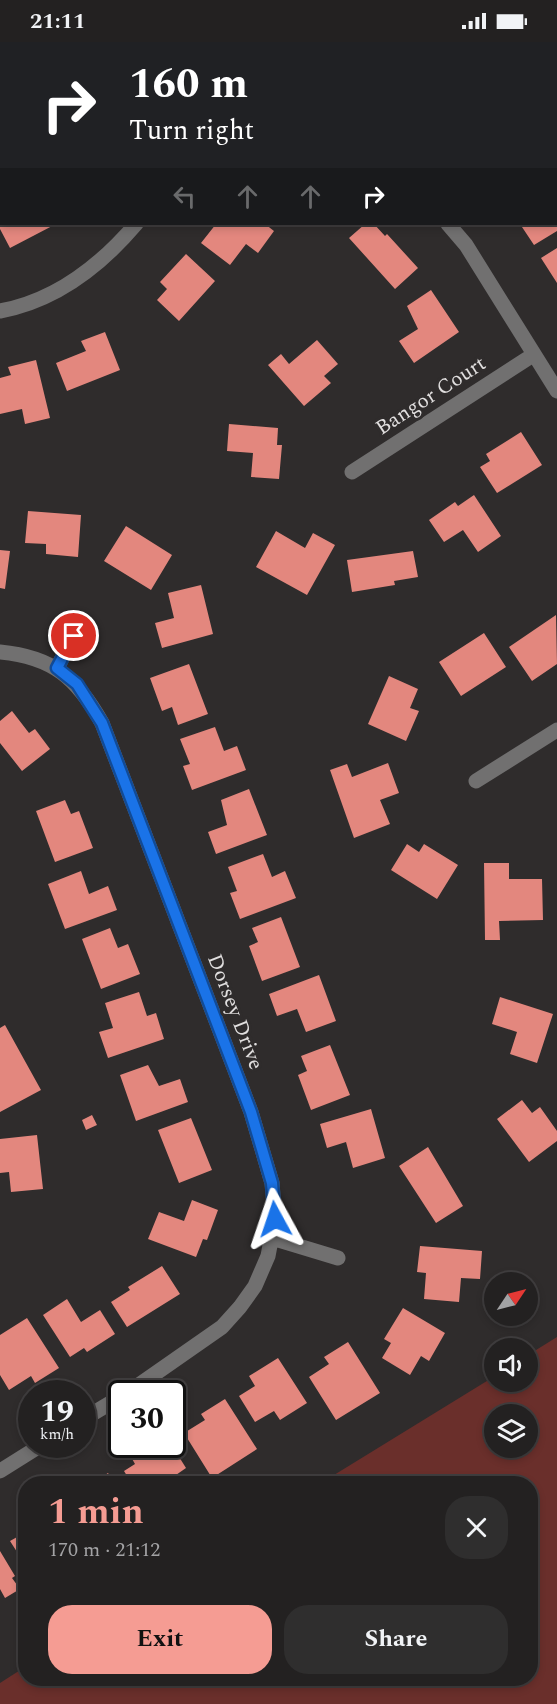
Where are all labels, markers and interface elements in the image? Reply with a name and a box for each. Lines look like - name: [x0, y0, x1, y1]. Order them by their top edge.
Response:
- text: 21:11: [30, 5, 85, 38]
- text: 160 m: [129, 53, 248, 116]
- icon: right: [30, 66, 108, 144]
- text: Turn right: [129, 110, 254, 152]
- icon: left: [168, 180, 201, 213]
- icon: ahead: [231, 180, 264, 213]
- icon: ahead: [294, 180, 327, 213]
- icon: right: [357, 180, 390, 213]
- street label: Bangor Court: [369, 348, 493, 444]
- pin: [48, 610, 99, 661]
- icon: arrive: [57, 619, 90, 652]
- street label: Dorsey Drive: [198, 949, 272, 1075]
- position arrow: [243, 1187, 307, 1251]
- north arrow: [484, 1272, 538, 1326]
- map controls: [484, 1272, 538, 1458]
- button: sound: [484, 1338, 538, 1392]
- speed limit sign: 30: [108, 1380, 186, 1458]
- text: 19: [40, 1389, 74, 1435]
- button: layers: [484, 1404, 538, 1458]
- text: km/h: [40, 1423, 74, 1446]
- text: 1 min: [48, 1485, 144, 1540]
- button: close: [445, 1496, 508, 1559]
- text: 170 m · 21:12: [48, 1535, 160, 1565]
- button: Exit: [48, 1605, 272, 1674]
- button: Share: [284, 1605, 508, 1674]

